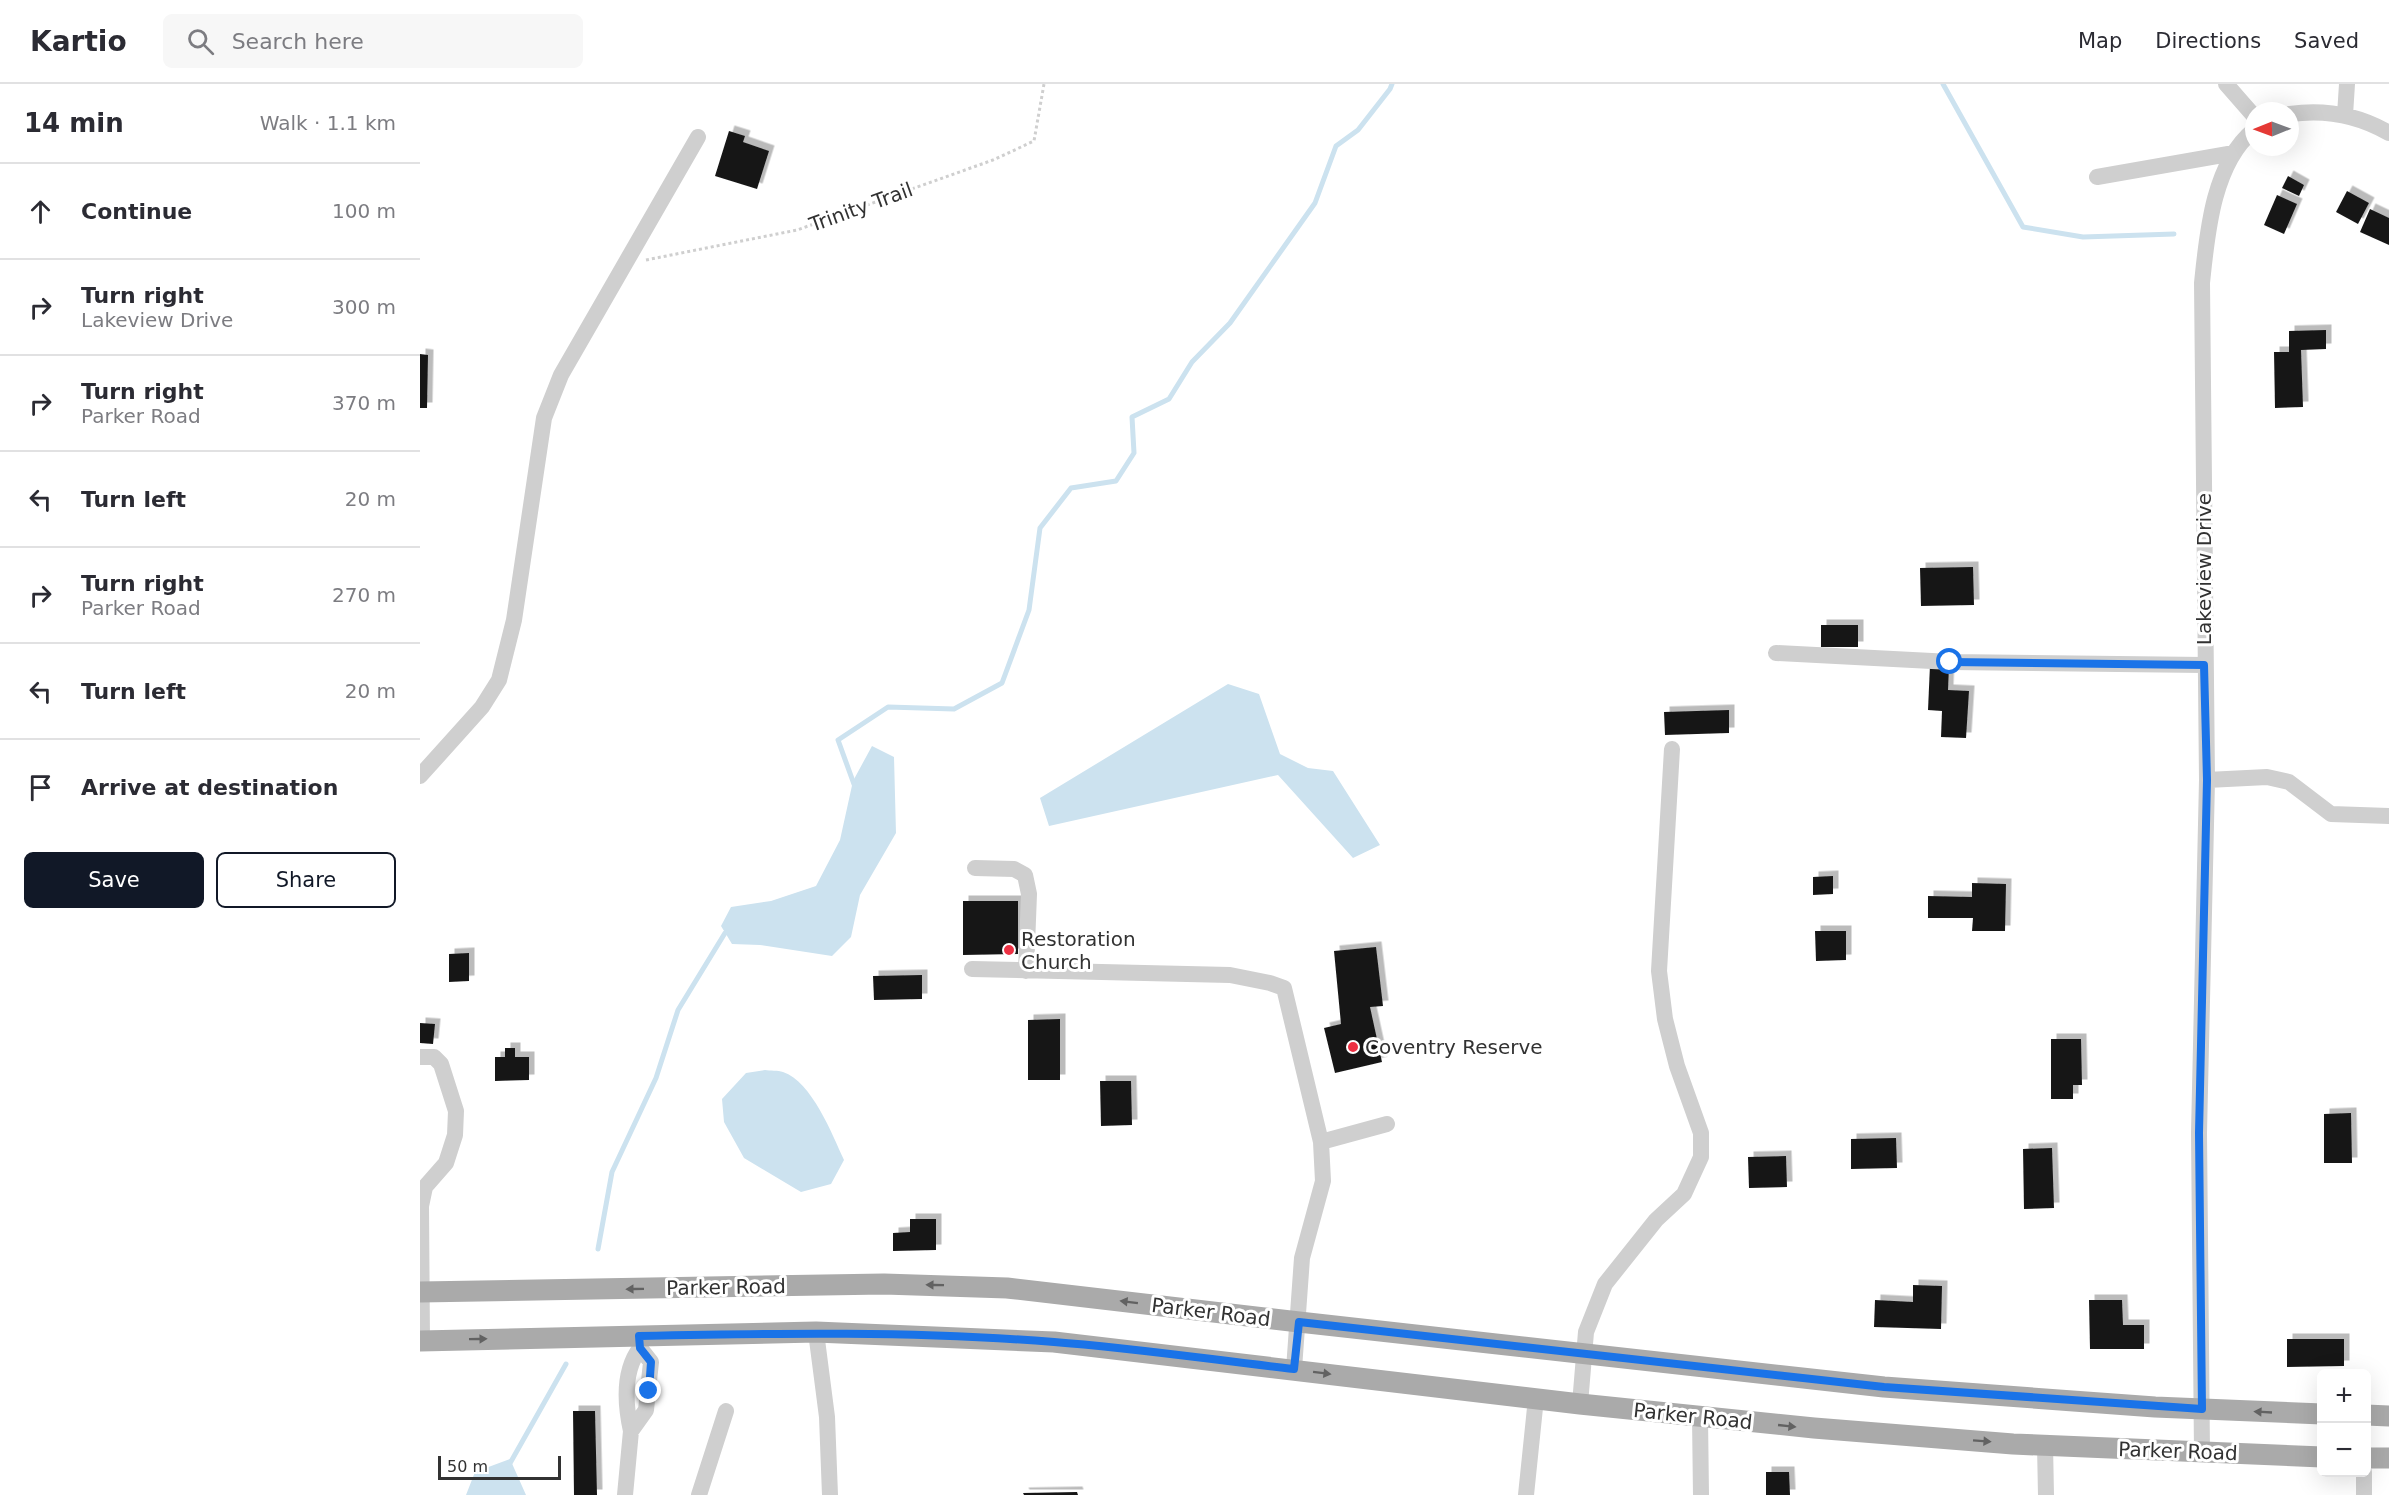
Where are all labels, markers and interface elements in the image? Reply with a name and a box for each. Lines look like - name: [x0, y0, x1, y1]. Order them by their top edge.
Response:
- search box: [163, 14, 583, 68]
- text: Kartio: [30, 25, 127, 58]
- icon: search: [184, 25, 217, 58]
- text: Search here: [232, 29, 364, 54]
- text: Map: [2078, 29, 2122, 53]
- text: Directions: [2155, 29, 2261, 53]
- text: Saved: [2294, 29, 2359, 53]
- north arrow: [2245, 102, 2299, 156]
- text: 14 min: [24, 108, 124, 138]
- text: Walk · 1.1 km: [260, 111, 396, 135]
- street label: Trinity Trail: [805, 177, 916, 237]
- icon: ahead: [24, 195, 57, 228]
- text: Continue: [81, 199, 192, 224]
- text: 100 m: [332, 199, 396, 223]
- text: Turn right: [81, 283, 204, 308]
- icon: right: [24, 291, 57, 324]
- text: 300 m: [332, 295, 396, 319]
- text: Lakeview Drive: [81, 308, 233, 332]
- text: Turn right: [81, 379, 204, 404]
- icon: right: [24, 387, 57, 420]
- text: 370 m: [332, 391, 396, 415]
- text: Parker Road: [81, 404, 201, 428]
- icon: left: [24, 483, 57, 516]
- text: Turn left: [81, 487, 186, 512]
- text: 20 m: [345, 487, 396, 511]
- street label: Lakeview Drive: [2192, 493, 2216, 645]
- text: Turn right: [81, 571, 204, 596]
- icon: right: [24, 579, 57, 612]
- text: 270 m: [332, 583, 396, 607]
- text: Parker Road: [81, 596, 201, 620]
- route start: [1936, 648, 1962, 674]
- icon: left: [24, 675, 57, 708]
- text: Turn left: [81, 679, 186, 704]
- text: 20 m: [345, 679, 396, 703]
- icon: arrive: [24, 771, 57, 804]
- text: Arrive at destination: [81, 775, 338, 800]
- button: Save: [24, 852, 204, 908]
- button: Share: [216, 852, 396, 908]
- place label: Restoration Church: [1021, 927, 1136, 974]
- marker: Restoration Church: [1002, 943, 1016, 957]
- place label: Coventry Reserve: [1365, 1035, 1543, 1059]
- marker: Coventry Reserve: [1346, 1040, 1360, 1054]
- street label: Parker Road: [666, 1274, 786, 1300]
- one-way arrow: [925, 1280, 944, 1290]
- one-way arrow: [625, 1284, 644, 1294]
- street label: Parker Road: [1150, 1293, 1272, 1331]
- one-way arrow: [1119, 1297, 1138, 1306]
- one-way arrow: [469, 1334, 488, 1344]
- one-way arrow: [1313, 1368, 1332, 1378]
- map controls: [2317, 1369, 2371, 1477]
- button: +: [2317, 1369, 2371, 1423]
- route end: [635, 1377, 661, 1403]
- street label: Parker Road: [1632, 1398, 1754, 1434]
- one-way arrow: [2254, 1408, 2273, 1417]
- one-way arrow: [1778, 1421, 1797, 1431]
- button: −: [2317, 1423, 2371, 1477]
- one-way arrow: [1972, 1436, 1991, 1446]
- street label: Parker Road: [2118, 1437, 2238, 1465]
- scale bar: [438, 1453, 561, 1480]
- text: 50 m: [447, 1457, 488, 1476]

